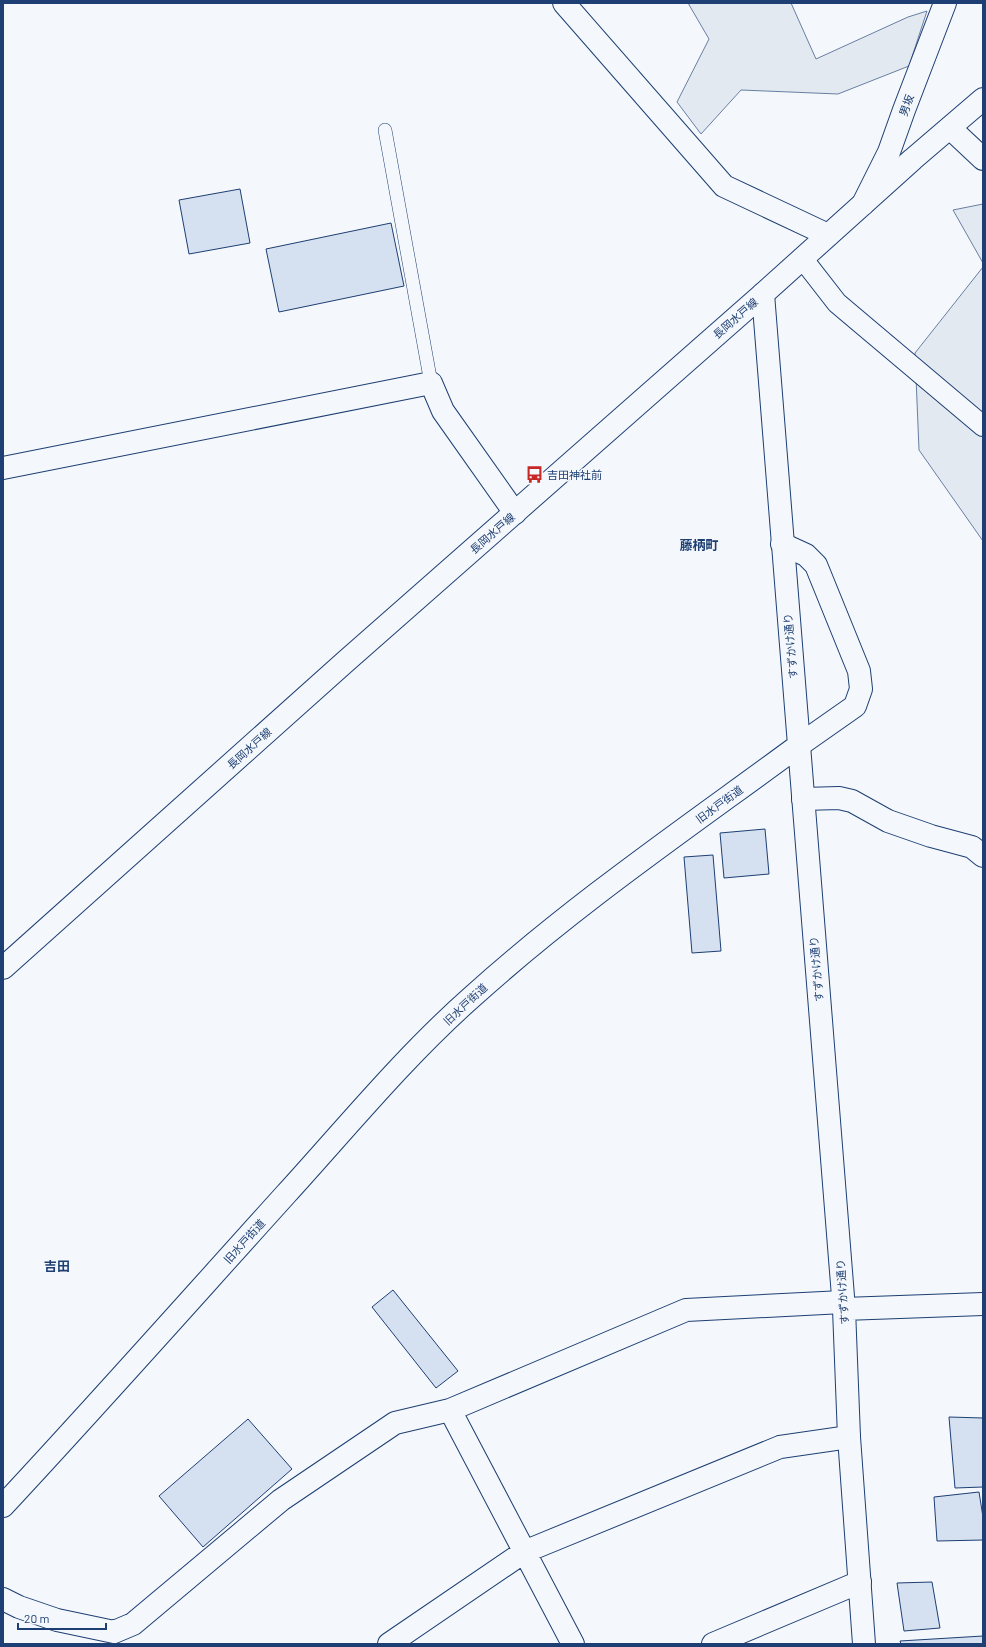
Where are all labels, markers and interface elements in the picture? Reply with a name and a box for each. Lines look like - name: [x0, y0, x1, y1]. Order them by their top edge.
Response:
- street label: 男坂: [896, 92, 916, 118]
- street label: 長岡水戸線: [710, 295, 760, 341]
- bus stop icon: 吉田神社前: [524, 464, 544, 484]
- place label: 吉田神社前: [547, 468, 602, 481]
- street label: 長岡水戸線: [467, 510, 517, 556]
- district label: 藤柄町: [679, 537, 719, 553]
- street label: すずかけ通り: [781, 613, 799, 679]
- street label: 長岡水戸線: [224, 725, 274, 771]
- street label: 旧水戸街道: [693, 783, 745, 825]
- street label: すずかけ通り: [807, 936, 825, 1002]
- street label: 旧水戸街道: [440, 980, 490, 1028]
- street label: 旧水戸街道: [221, 1216, 267, 1266]
- district label: 吉田: [44, 1258, 70, 1274]
- street label: すずかけ通り: [833, 1259, 851, 1325]
- scale bar: [18, 1605, 106, 1631]
- text: 20 m: [24, 1611, 50, 1625]

